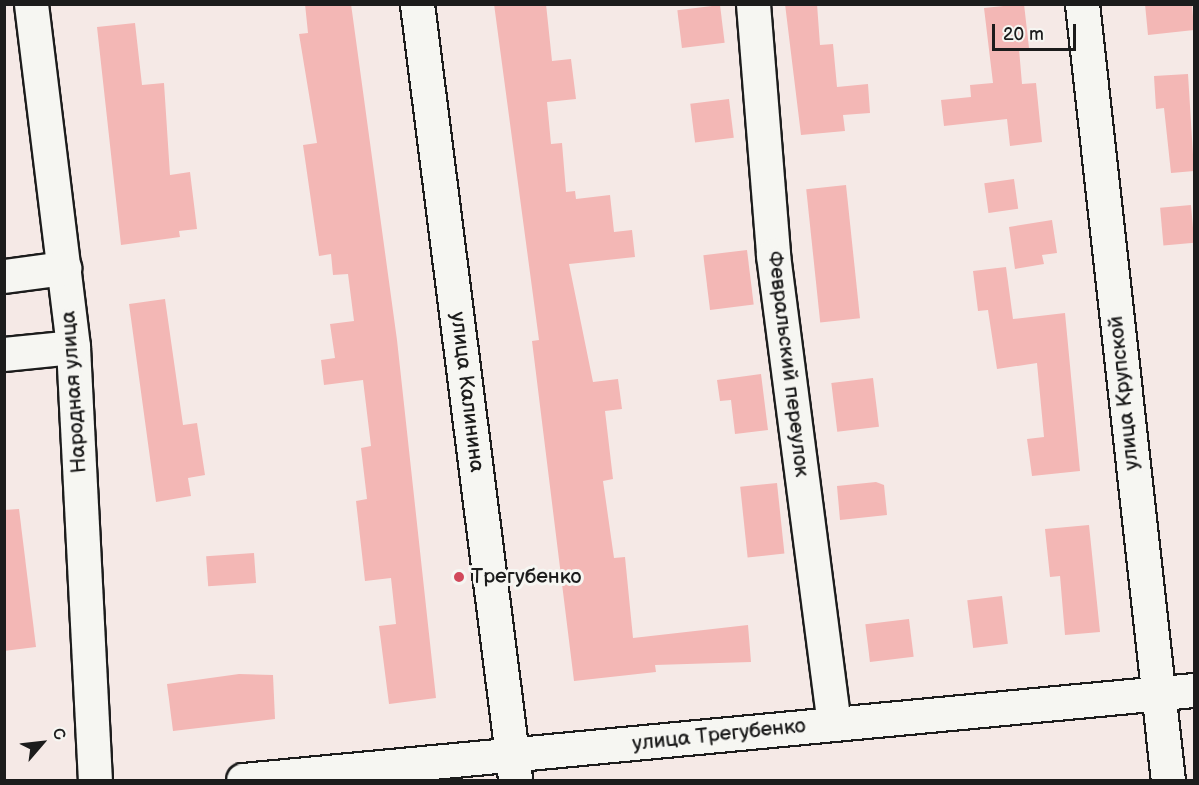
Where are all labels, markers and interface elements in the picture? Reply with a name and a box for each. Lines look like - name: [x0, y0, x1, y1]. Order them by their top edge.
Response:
- scale bar: [995, 12, 1079, 50]
- text: 20 m: [1003, 24, 1044, 45]
- street label: Февральский переулок: [762, 250, 814, 478]
- street label: Народная улица: [56, 310, 92, 474]
- street label: улица Калинина: [445, 310, 489, 474]
- street label: улица Крупской: [1103, 315, 1145, 471]
- place label: Трегубенко: [471, 564, 582, 590]
- marker: Трегубенко: [452, 570, 466, 584]
- north arrow: [12, 713, 72, 773]
- street label: улица Трегубенко: [631, 713, 807, 757]
- text: С: [47, 725, 69, 744]

